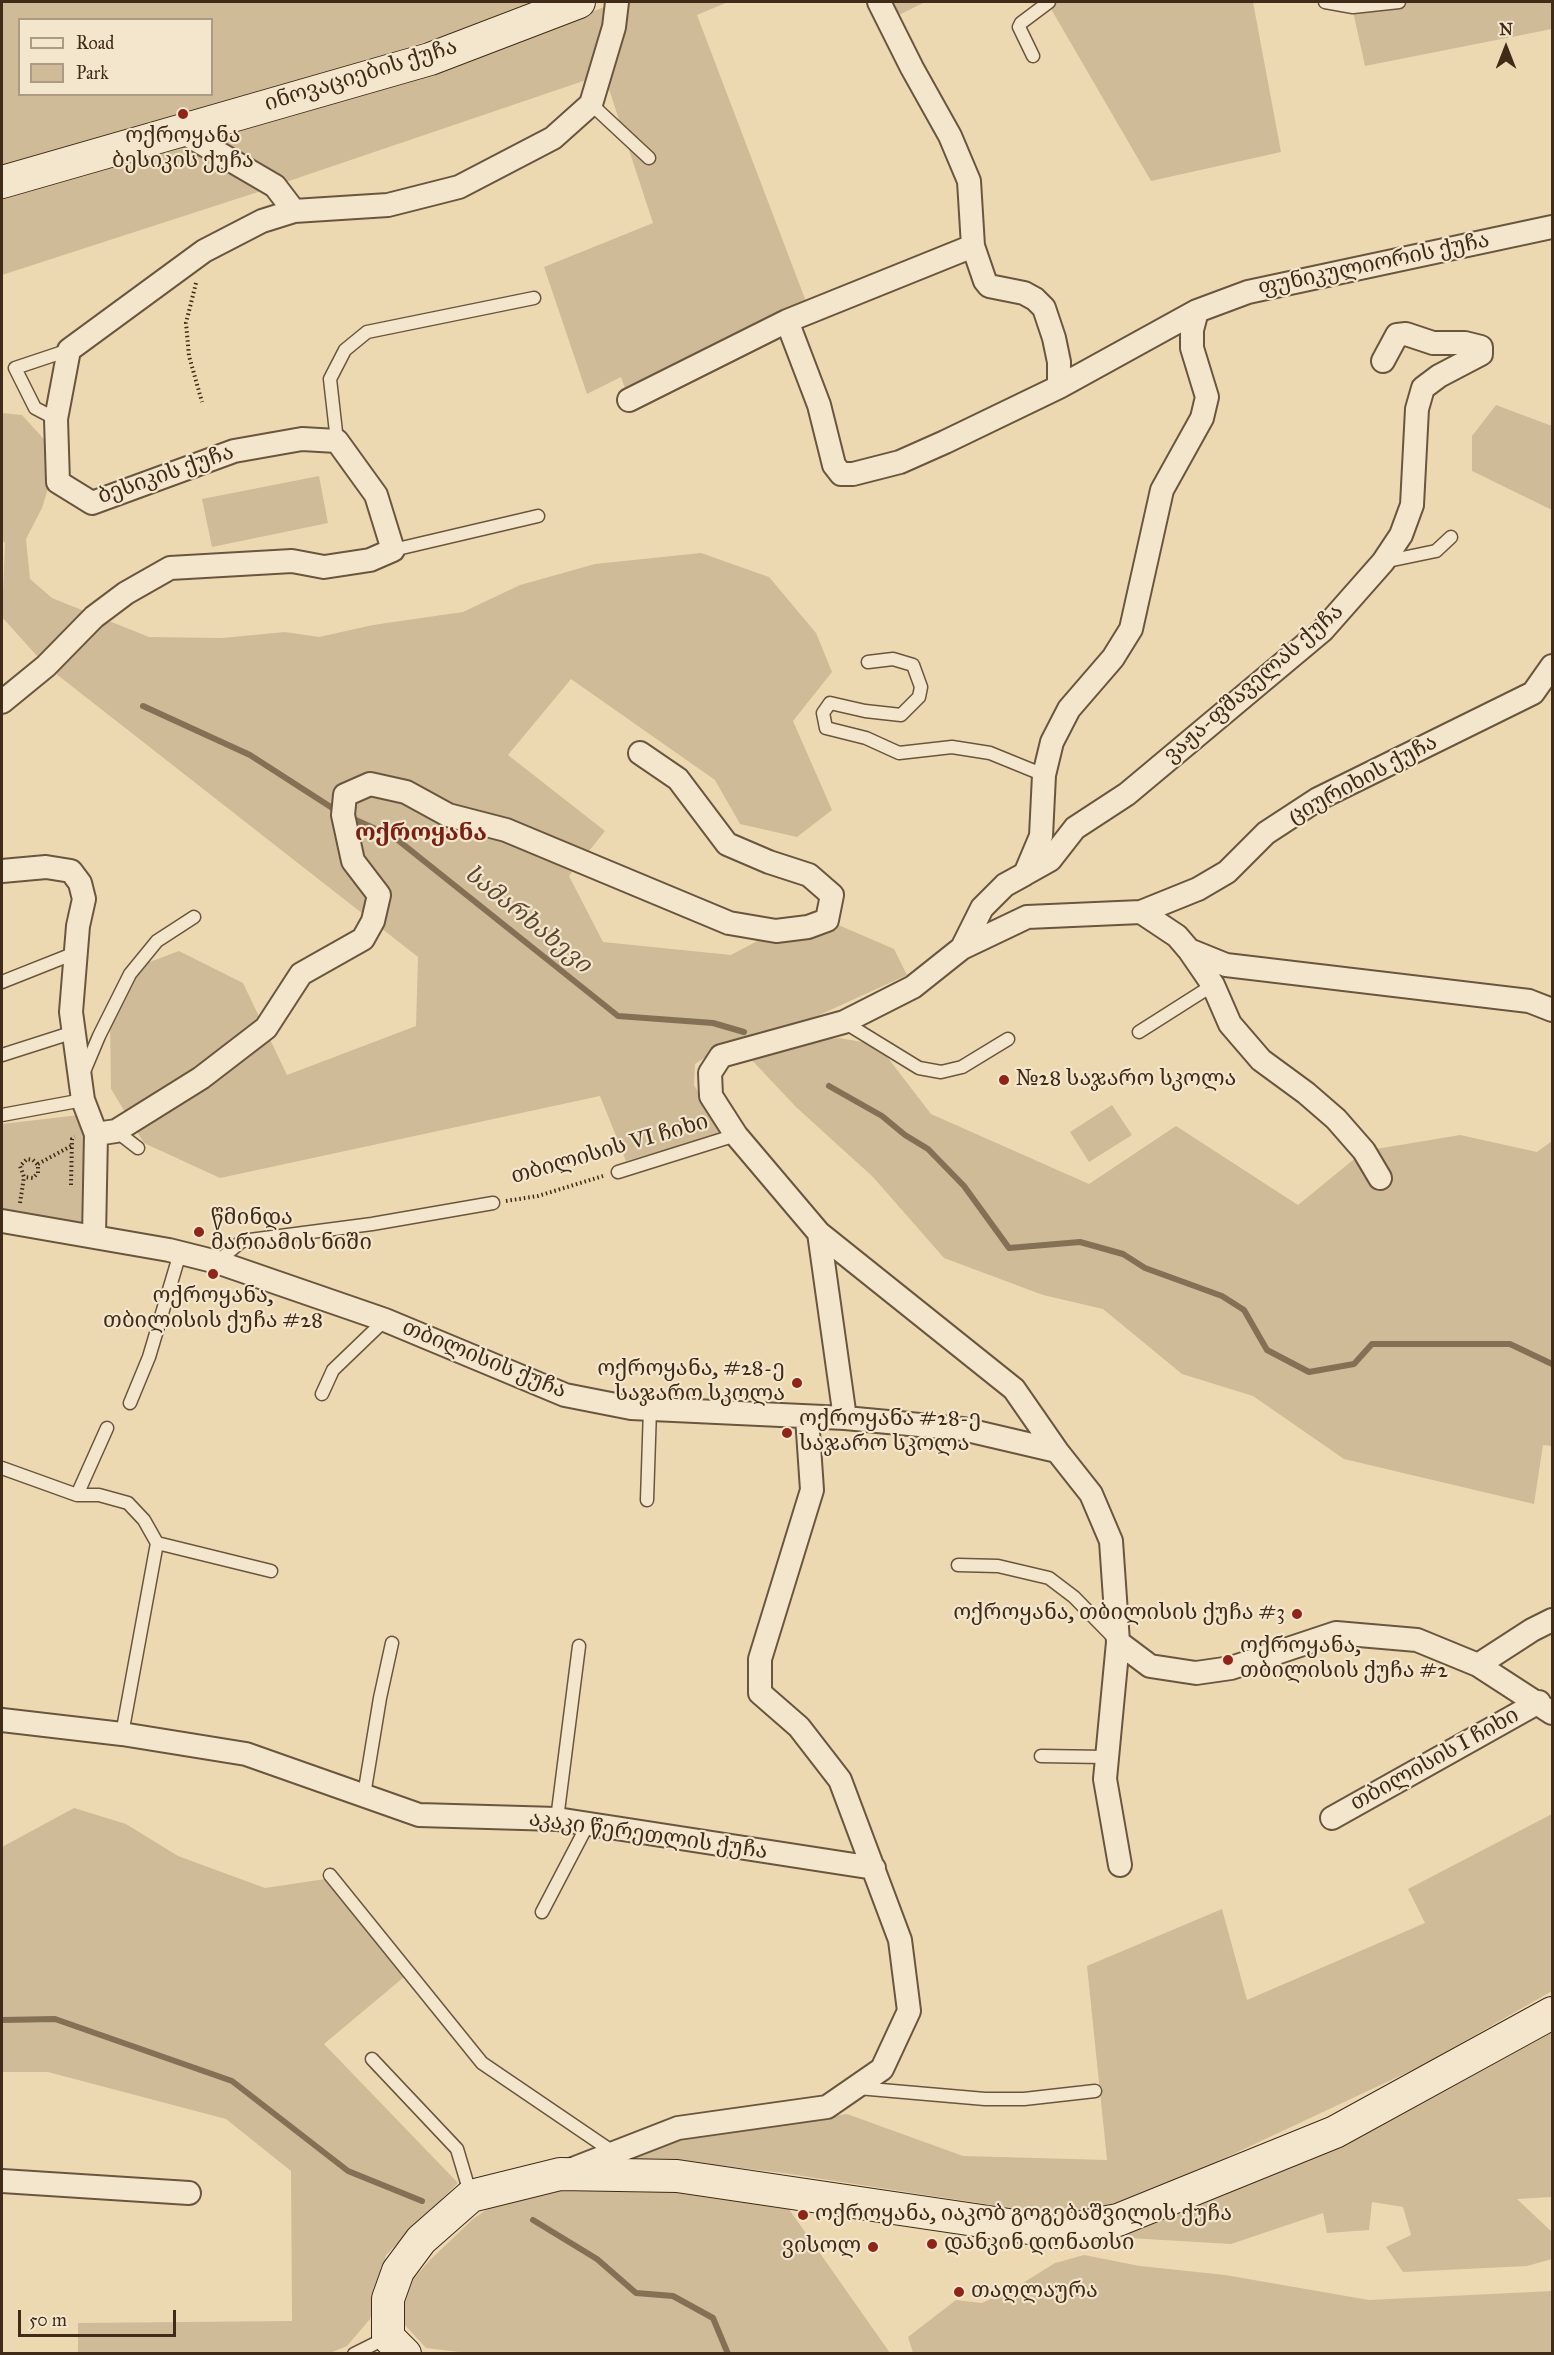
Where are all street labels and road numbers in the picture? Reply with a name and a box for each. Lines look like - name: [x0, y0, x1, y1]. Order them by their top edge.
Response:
- street label: ინოვაციების ქუჩა: [262, 34, 460, 118]
- street label: ფუნიკულიორის ქუჩა: [1256, 228, 1492, 302]
- street label: ბესიკის ქუჩა: [95, 439, 237, 511]
- street label: ვაჟა-ფშაველას ქუჩა: [1159, 599, 1349, 769]
- street label: ციურიხის ქუჩა: [1284, 730, 1442, 830]
- street label: თბილისის VI ჩიხი: [508, 1109, 712, 1191]
- street label: თბილისის ქუჩა: [398, 1315, 570, 1405]
- street label: თბილისის I ჩიხი: [1346, 1703, 1524, 1817]
- street label: აკაკი წერეთლის ქუჩა: [527, 1806, 769, 1866]

